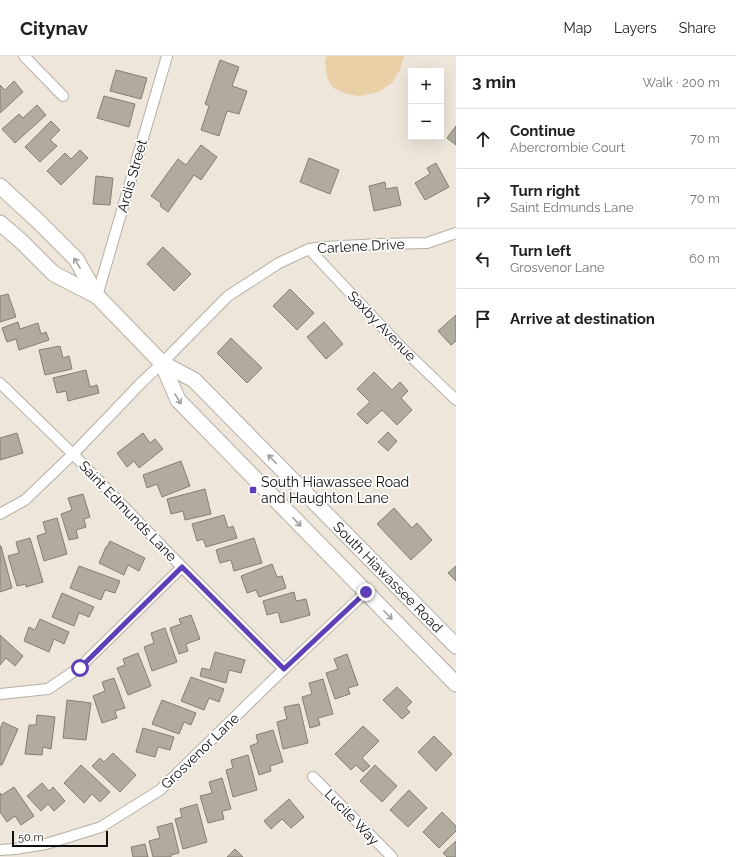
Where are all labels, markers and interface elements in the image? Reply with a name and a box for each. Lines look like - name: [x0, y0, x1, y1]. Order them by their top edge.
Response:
- text: Citynav: [20, 17, 88, 39]
- text: Map: [564, 20, 592, 36]
- text: Layers: [614, 20, 657, 36]
- text: Share: [679, 20, 716, 36]
- map controls: [408, 68, 444, 140]
- button: +: [408, 68, 444, 104]
- text: 3 min: [472, 72, 516, 92]
- text: Walk · 200 m: [643, 75, 720, 90]
- button: −: [408, 104, 444, 140]
- text: Continue: [510, 122, 575, 140]
- icon: ahead: [472, 128, 494, 150]
- text: 70 m: [690, 131, 720, 146]
- street label: Ardis Street: [114, 137, 150, 214]
- text: Abercrombie Court: [510, 140, 625, 155]
- text: Turn right: [510, 182, 580, 200]
- icon: right: [472, 188, 494, 210]
- text: 70 m: [690, 191, 720, 206]
- text: Saint Edmunds Lane: [510, 200, 634, 215]
- street label: Carlene Drive: [317, 236, 405, 256]
- text: Turn left: [510, 242, 571, 260]
- icon: left: [472, 248, 494, 270]
- text: 60 m: [689, 251, 720, 266]
- one-way arrow: [73, 257, 82, 268]
- text: Grosvenor Lane: [510, 260, 605, 275]
- street label: Saxby Avenue: [345, 288, 419, 364]
- icon: arrive: [472, 308, 494, 330]
- text: Arrive at destination: [510, 310, 655, 328]
- one-way arrow: [174, 393, 182, 404]
- one-way arrow: [267, 454, 277, 464]
- street label: Saint Edmunds Lane: [76, 458, 180, 564]
- place label: South Hiawassee Road and Haughton Lane: [261, 474, 409, 506]
- marker: South Hiawassee Road and Haughton Lane: [248, 485, 258, 495]
- one-way arrow: [292, 517, 302, 527]
- street label: South Hiawassee Road: [330, 518, 446, 635]
- route end: [357, 583, 375, 601]
- one-way arrow: [383, 610, 393, 620]
- route start: [71, 659, 89, 677]
- street label: Grosvenor Lane: [158, 710, 242, 792]
- street label: Lucile Way: [322, 786, 383, 848]
- scale bar: [12, 829, 108, 848]
- text: 50 m: [18, 831, 44, 844]

